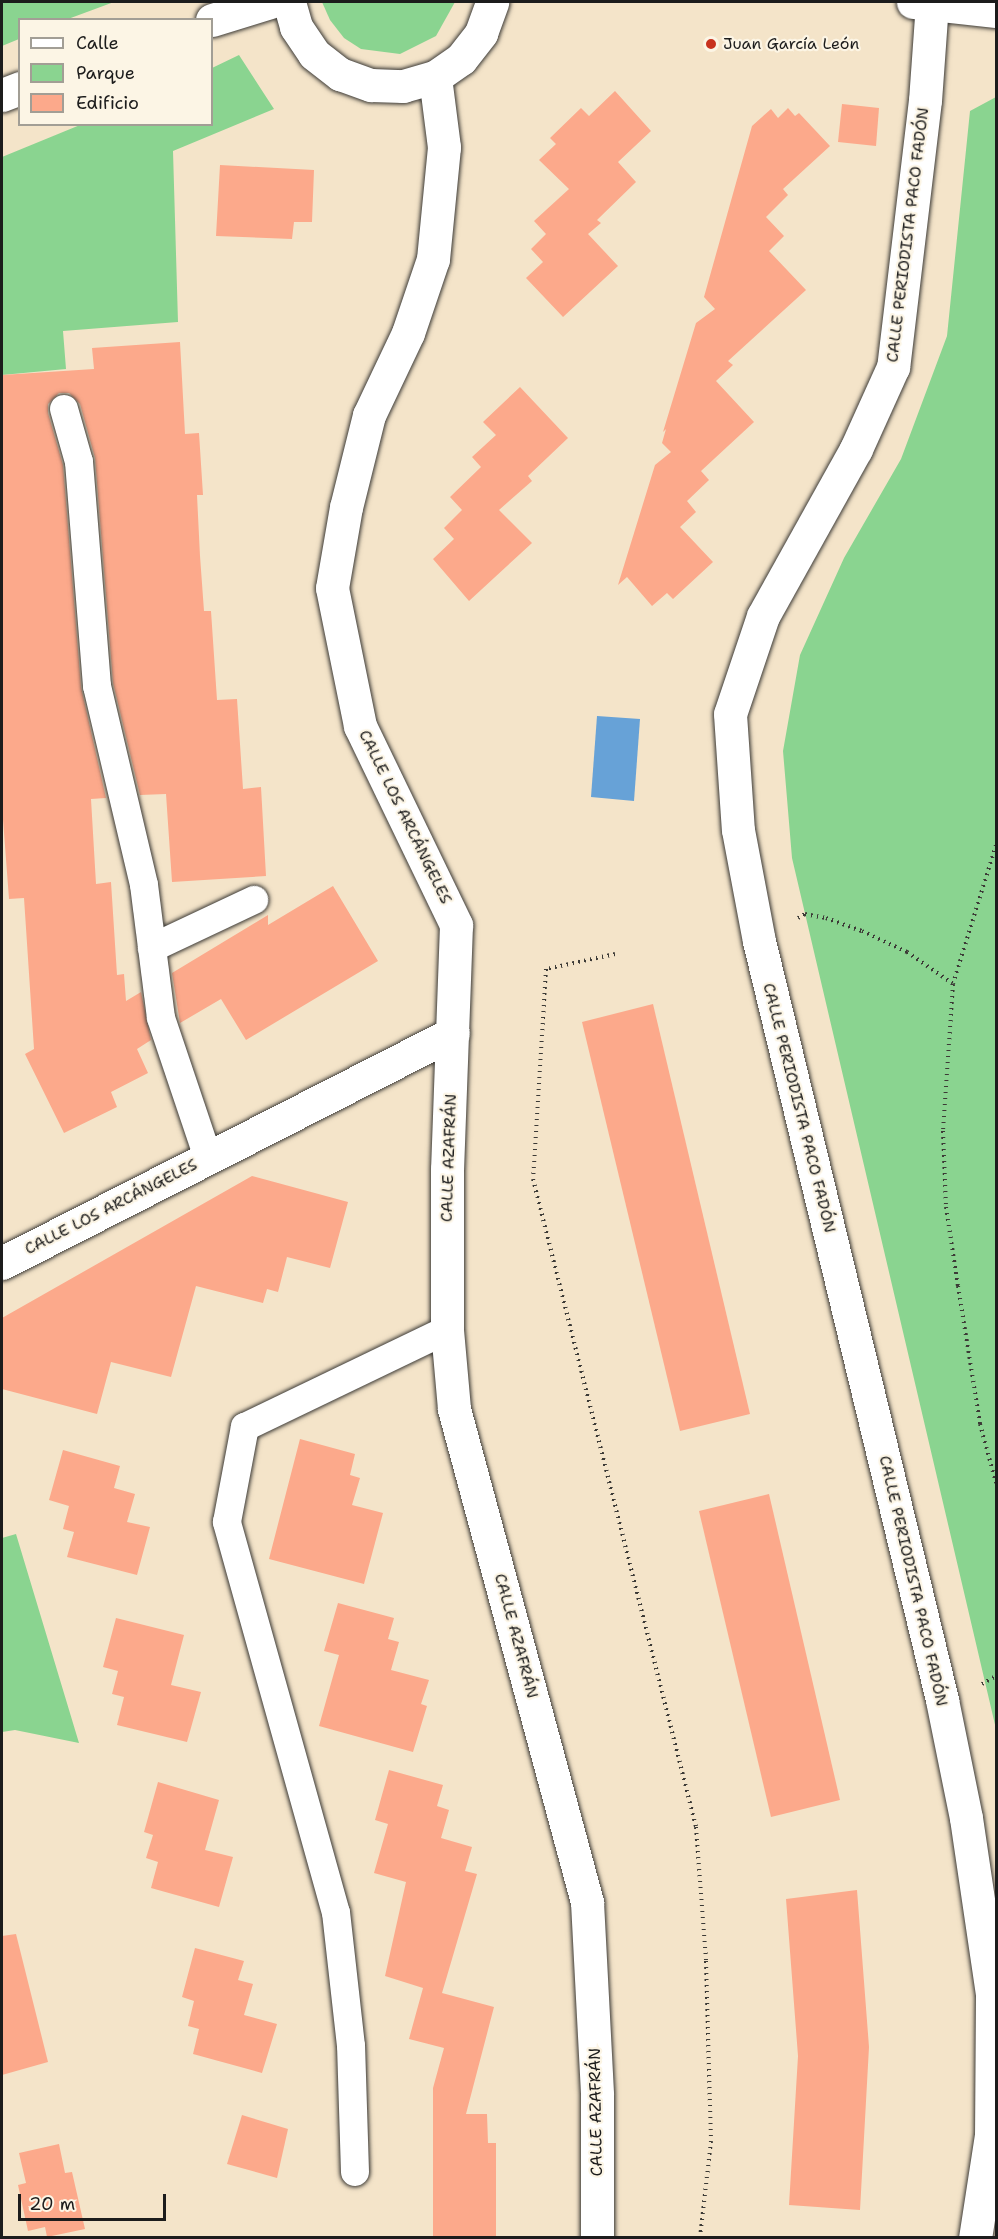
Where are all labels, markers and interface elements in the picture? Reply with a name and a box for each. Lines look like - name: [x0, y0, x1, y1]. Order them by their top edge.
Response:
- legend: [18, 18, 213, 126]
- text: Calle: [76, 31, 119, 55]
- place label: Juan García León: [723, 34, 859, 54]
- marker: Juan García León: [704, 37, 718, 51]
- text: Parque: [76, 61, 135, 85]
- text: Edificio: [76, 91, 139, 115]
- street label: CALLE PERIODISTA PACO FADÓN: [883, 106, 933, 364]
- street label: CALLE LOS ARCÁNGELES: [354, 727, 456, 907]
- street label: CALLE PERIODISTA PACO FADÓN: [759, 981, 839, 1235]
- street label: CALLE AZAFRÁN: [437, 1093, 461, 1223]
- street label: CALLE LOS ARCÁNGELES: [22, 1155, 200, 1259]
- street label: CALLE PERIODISTA PACO FADÓN: [875, 1454, 951, 1708]
- street label: CALLE AZAFRÁN: [490, 1571, 542, 1701]
- street label: CALLE AZAFRÁN: [585, 2048, 607, 2176]
- scale bar: [21, 2182, 170, 2220]
- text: 20 m: [29, 2192, 75, 2216]

